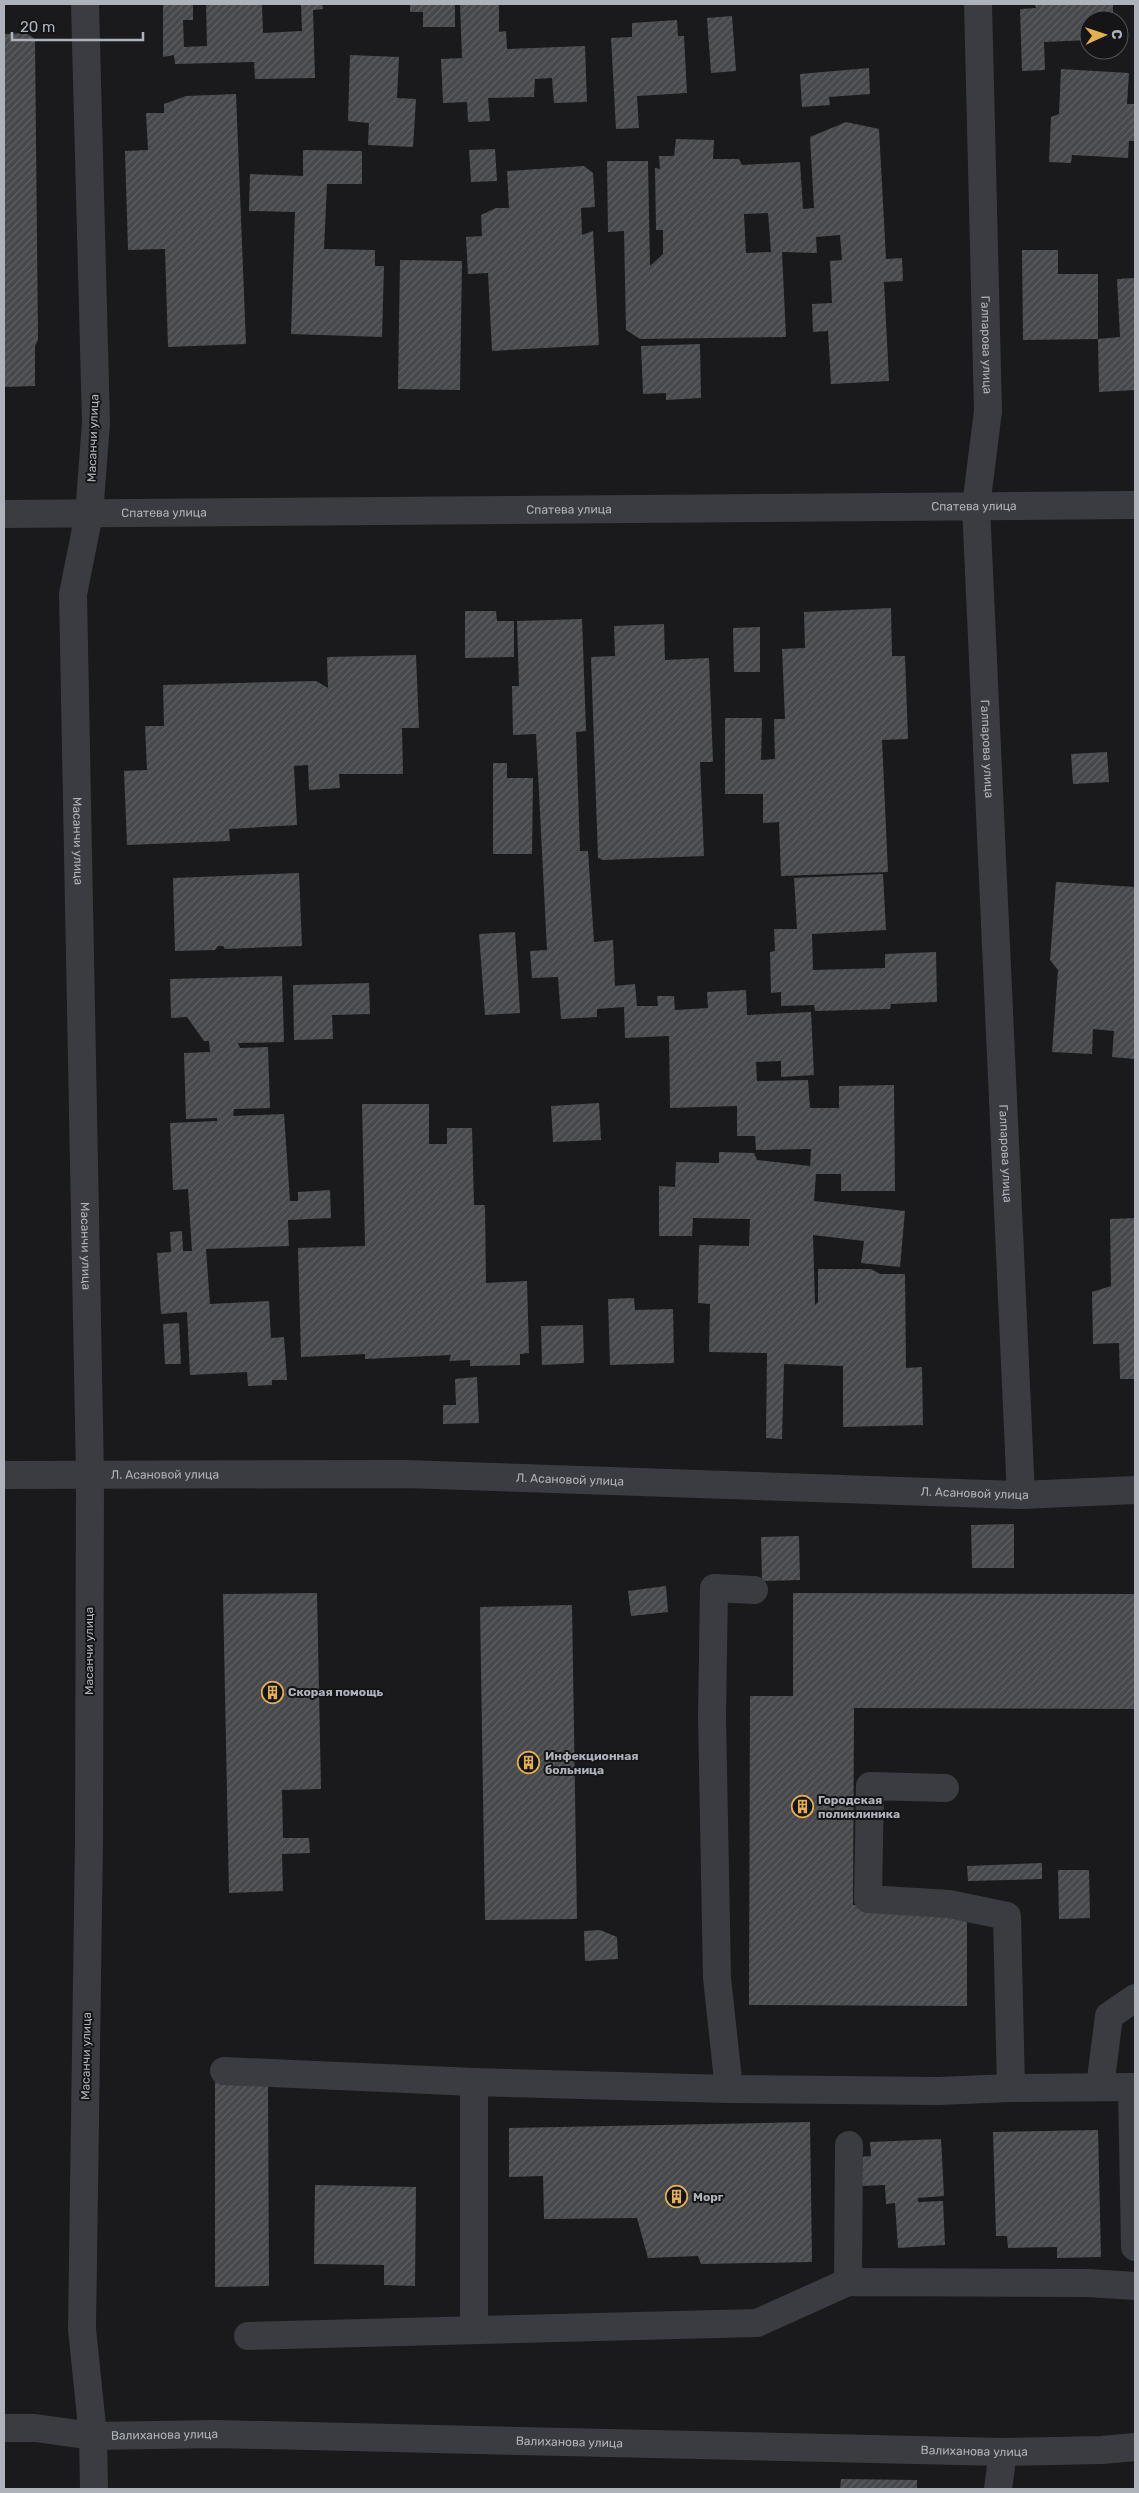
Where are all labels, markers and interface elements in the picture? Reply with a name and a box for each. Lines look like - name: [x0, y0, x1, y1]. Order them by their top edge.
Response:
- scale bar: [12, 10, 144, 42]
- north arrow: [1079, 10, 1129, 60]
- text: 20 m: [20, 18, 55, 36]
- text: С: [1108, 29, 1125, 40]
- street label: Галпарова улица: [978, 295, 995, 394]
- street label: Масанчи улица: [84, 394, 102, 482]
- street label: Спатева улица: [931, 499, 1017, 514]
- street label: Спатева улица: [526, 502, 612, 517]
- street label: Спатева улица: [121, 505, 207, 520]
- street label: Галпарова улица: [978, 699, 996, 798]
- street label: Масанчи улица: [70, 797, 86, 885]
- street label: Галпарова улица: [996, 1104, 1015, 1203]
- street label: Масанчи улица: [78, 1202, 93, 1290]
- street label: Л. Асановой улица: [111, 1467, 219, 1482]
- street label: Л. Асановой улица: [516, 1471, 624, 1488]
- street label: Л. Асановой улица: [920, 1485, 1029, 1502]
- street label: Масанчи улица: [82, 1607, 96, 1695]
- building icon: Скорая помощь: [260, 1680, 284, 1704]
- place label: Скорая помощь: [288, 1685, 383, 1699]
- place label: Инфекционная больница: [545, 1749, 639, 1777]
- building icon: Инфекционная больница: [517, 1751, 541, 1775]
- place label: Городская поликлиника: [818, 1793, 900, 1821]
- building icon: Городская поликлиника: [790, 1795, 814, 1819]
- street label: Масанчи улица: [78, 2012, 94, 2100]
- building icon: Морг: [665, 2185, 689, 2209]
- place label: Морг: [693, 2190, 724, 2204]
- street label: Валиханова улица: [111, 2427, 218, 2443]
- street label: Валиханова улица: [516, 2434, 623, 2450]
- street label: Валиханова улица: [921, 2443, 1028, 2459]

